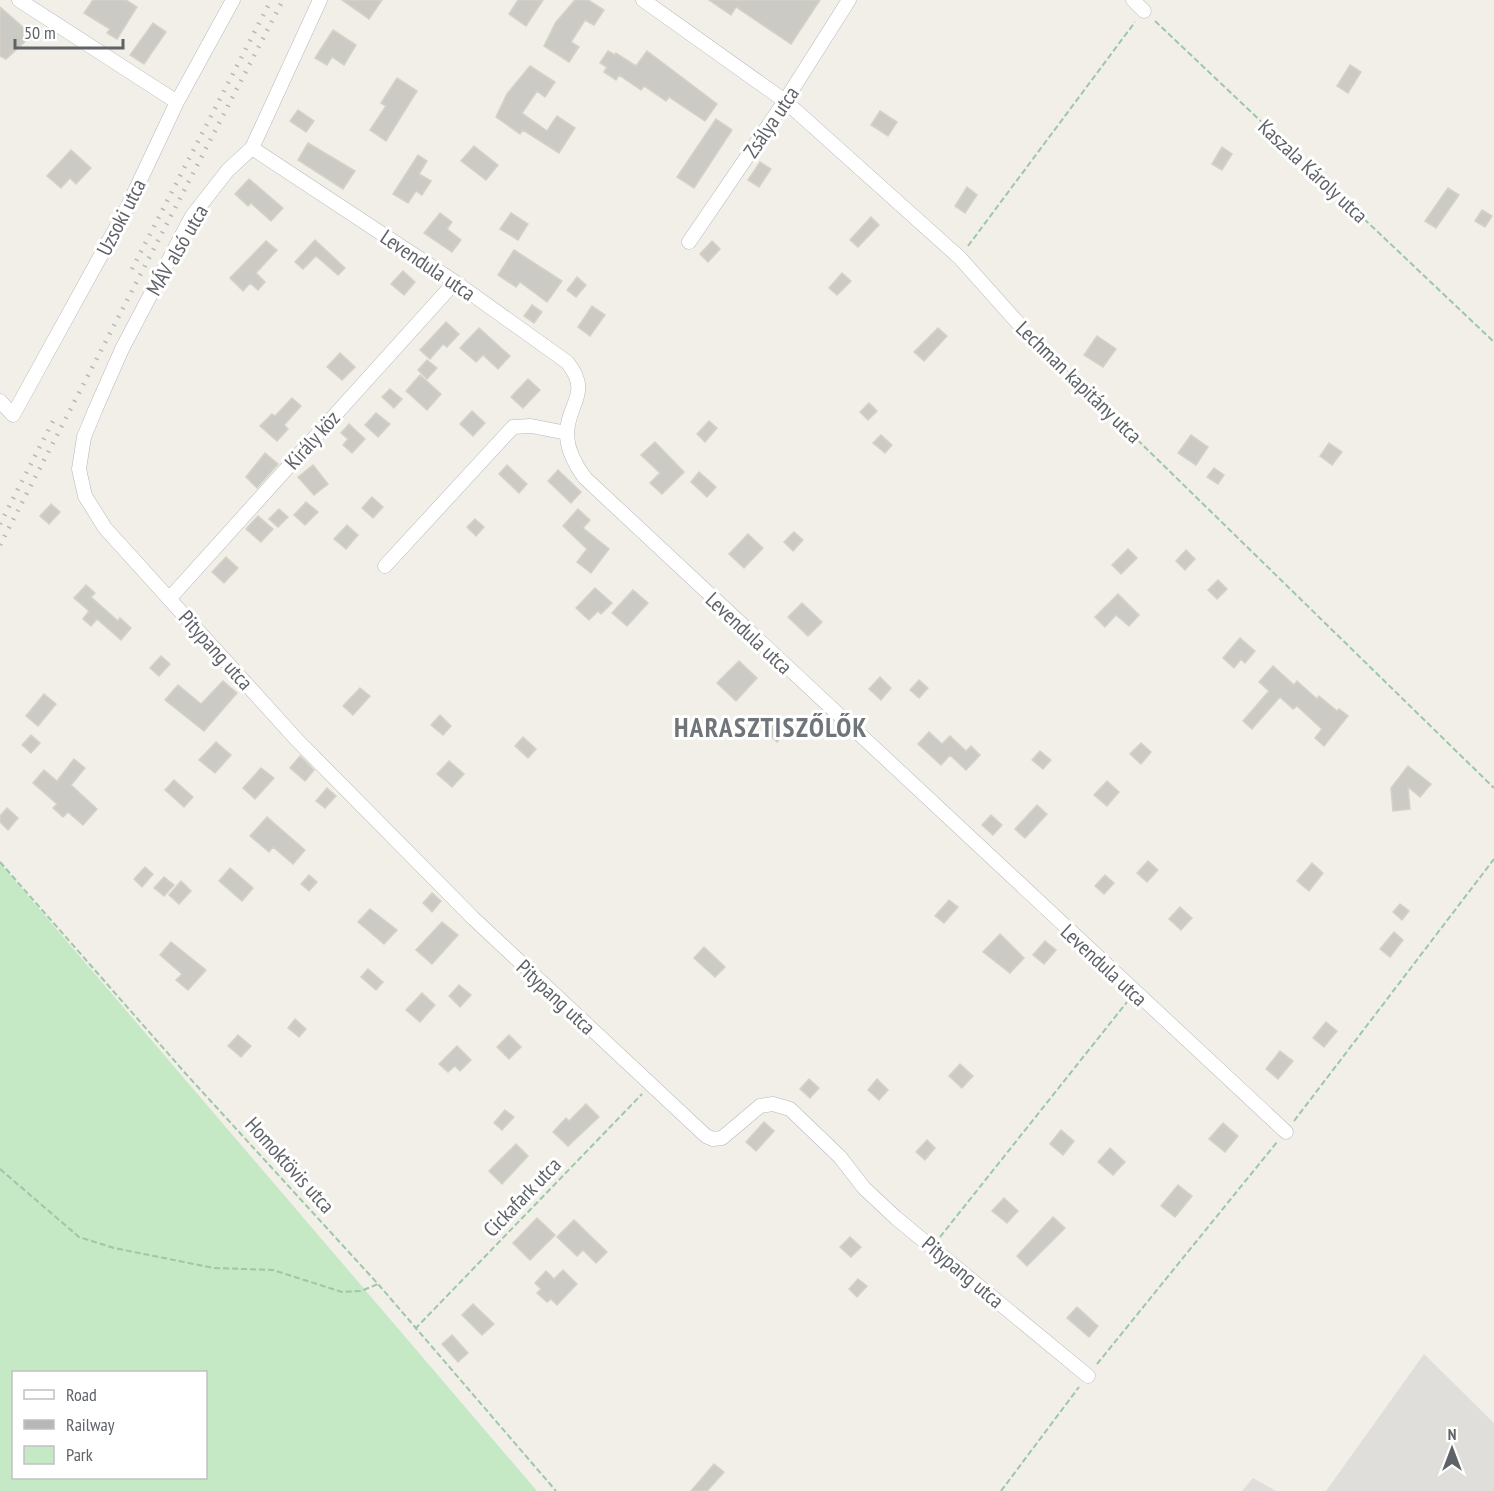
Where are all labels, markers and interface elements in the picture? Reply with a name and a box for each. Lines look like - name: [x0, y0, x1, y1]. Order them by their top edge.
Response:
- scale bar: [15, 12, 123, 50]
- text: 50 m: [24, 21, 56, 44]
- street label: Zsálya utca: [737, 81, 805, 163]
- street label: Kaszala Károly utca: [1253, 113, 1373, 229]
- street label: Uzsoki utca: [90, 174, 152, 260]
- street label: MÁV alsó utca: [140, 200, 214, 300]
- street label: Levendula utca: [375, 223, 481, 307]
- street label: Lechman kapitány utca: [1010, 315, 1148, 449]
- street label: Király köz: [279, 405, 345, 475]
- street label: Levendula utca: [700, 586, 798, 680]
- street label: Pitypang utca: [173, 604, 259, 696]
- district label: HARASZTISZŐLŐK: [674, 710, 868, 744]
- street label: Levendula utca: [1055, 918, 1153, 1012]
- street label: Pitypang utca: [511, 954, 601, 1040]
- street label: Homoktövis utca: [240, 1111, 340, 1219]
- street label: Cickafark utca: [477, 1151, 567, 1243]
- street label: Pitypang utca: [917, 1230, 1009, 1314]
- legend: [12, 1371, 207, 1479]
- text: Road: [66, 1383, 97, 1406]
- text: Railway: [66, 1413, 115, 1436]
- north arrow: [1422, 1419, 1482, 1479]
- text: N: [1448, 1424, 1456, 1444]
- text: Park: [66, 1443, 93, 1466]

